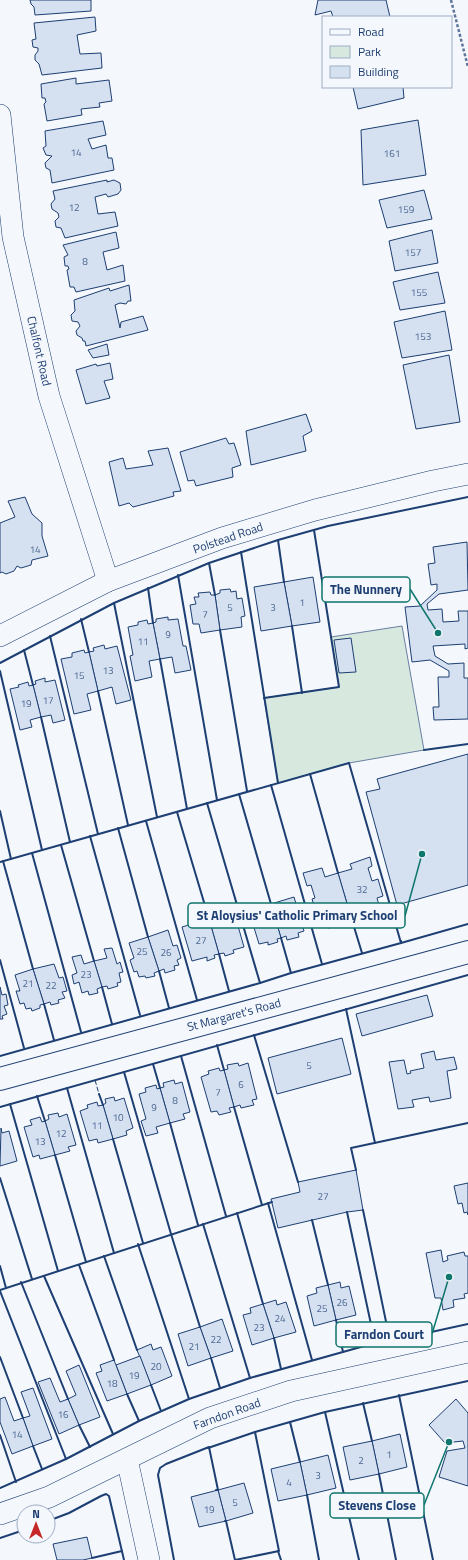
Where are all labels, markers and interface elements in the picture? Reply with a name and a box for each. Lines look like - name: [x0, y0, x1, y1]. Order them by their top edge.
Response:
- legend: [322, 16, 452, 88]
- text: Road: [358, 22, 384, 41]
- text: Park: [358, 42, 381, 61]
- text: Building: [358, 62, 399, 81]
- house number: 14: [70, 145, 82, 160]
- house number: 161: [384, 146, 400, 161]
- house number: 12: [68, 200, 80, 215]
- house number: 159: [398, 202, 415, 217]
- house number: 157: [405, 245, 421, 260]
- house number: 8: [82, 254, 88, 269]
- house number: 155: [411, 285, 428, 300]
- street label: Chalfont Road: [22, 314, 57, 388]
- house number: 153: [415, 329, 431, 344]
- street label: Polstead Road: [190, 517, 265, 558]
- house number: 14: [29, 542, 41, 557]
- callout: The Nunnery: [322, 577, 410, 602]
- text: The Nunnery: [330, 579, 403, 599]
- house number: 1: [299, 595, 305, 610]
- house number: 5: [227, 600, 233, 615]
- house number: 3: [270, 600, 276, 615]
- house number: 7: [202, 607, 208, 622]
- house number: 9: [165, 627, 171, 642]
- house number: 11: [137, 634, 149, 649]
- house number: 13: [102, 663, 114, 678]
- house number: 15: [73, 668, 85, 683]
- house number: 17: [42, 693, 54, 708]
- house number: 19: [20, 696, 32, 711]
- house number: 32: [356, 882, 368, 897]
- callout: St Aloysius' Catholic Primary School: [188, 903, 405, 928]
- text: St Aloysius' Catholic Primary School: [197, 905, 397, 925]
- house number: 27: [195, 933, 207, 948]
- house number: 25: [136, 944, 148, 959]
- house number: 26: [160, 945, 172, 960]
- house number: 23: [80, 967, 92, 982]
- house number: 21: [22, 976, 34, 991]
- house number: 22: [45, 978, 57, 993]
- street label: St Margaret's Road: [185, 993, 283, 1036]
- house number: 5: [306, 1058, 312, 1073]
- house number: 6: [238, 1077, 244, 1092]
- house number: 7: [215, 1085, 221, 1100]
- house number: 8: [172, 1093, 178, 1108]
- house number: 9: [151, 1100, 157, 1115]
- house number: 10: [112, 1110, 124, 1125]
- house number: 11: [91, 1118, 103, 1133]
- house number: 12: [55, 1126, 67, 1141]
- house number: 13: [34, 1134, 46, 1149]
- house number: 27: [317, 1189, 329, 1204]
- house number: 26: [336, 1295, 348, 1310]
- house number: 25: [316, 1301, 328, 1316]
- house number: 24: [274, 1311, 286, 1326]
- house number: 23: [253, 1320, 265, 1335]
- callout: Farndon Court: [336, 1322, 432, 1347]
- text: Farndon Court: [344, 1324, 424, 1344]
- house number: 22: [210, 1332, 222, 1347]
- house number: 21: [188, 1339, 200, 1354]
- house number: 20: [150, 1359, 162, 1374]
- house number: 19: [128, 1368, 140, 1383]
- house number: 18: [106, 1376, 118, 1391]
- street label: Farndon Road: [191, 1393, 263, 1434]
- house number: 16: [57, 1407, 69, 1422]
- house number: 14: [11, 1427, 23, 1442]
- house number: 1: [386, 1447, 392, 1462]
- house number: 2: [358, 1453, 364, 1468]
- house number: 3: [315, 1468, 321, 1483]
- house number: 4: [286, 1475, 292, 1490]
- callout: Stevens Close: [330, 1493, 424, 1518]
- house number: 5: [232, 1495, 238, 1510]
- text: Stevens Close: [338, 1495, 416, 1515]
- house number: 19: [203, 1502, 215, 1517]
- north arrow: [16, 1504, 56, 1544]
- text: N: [32, 1506, 40, 1522]

